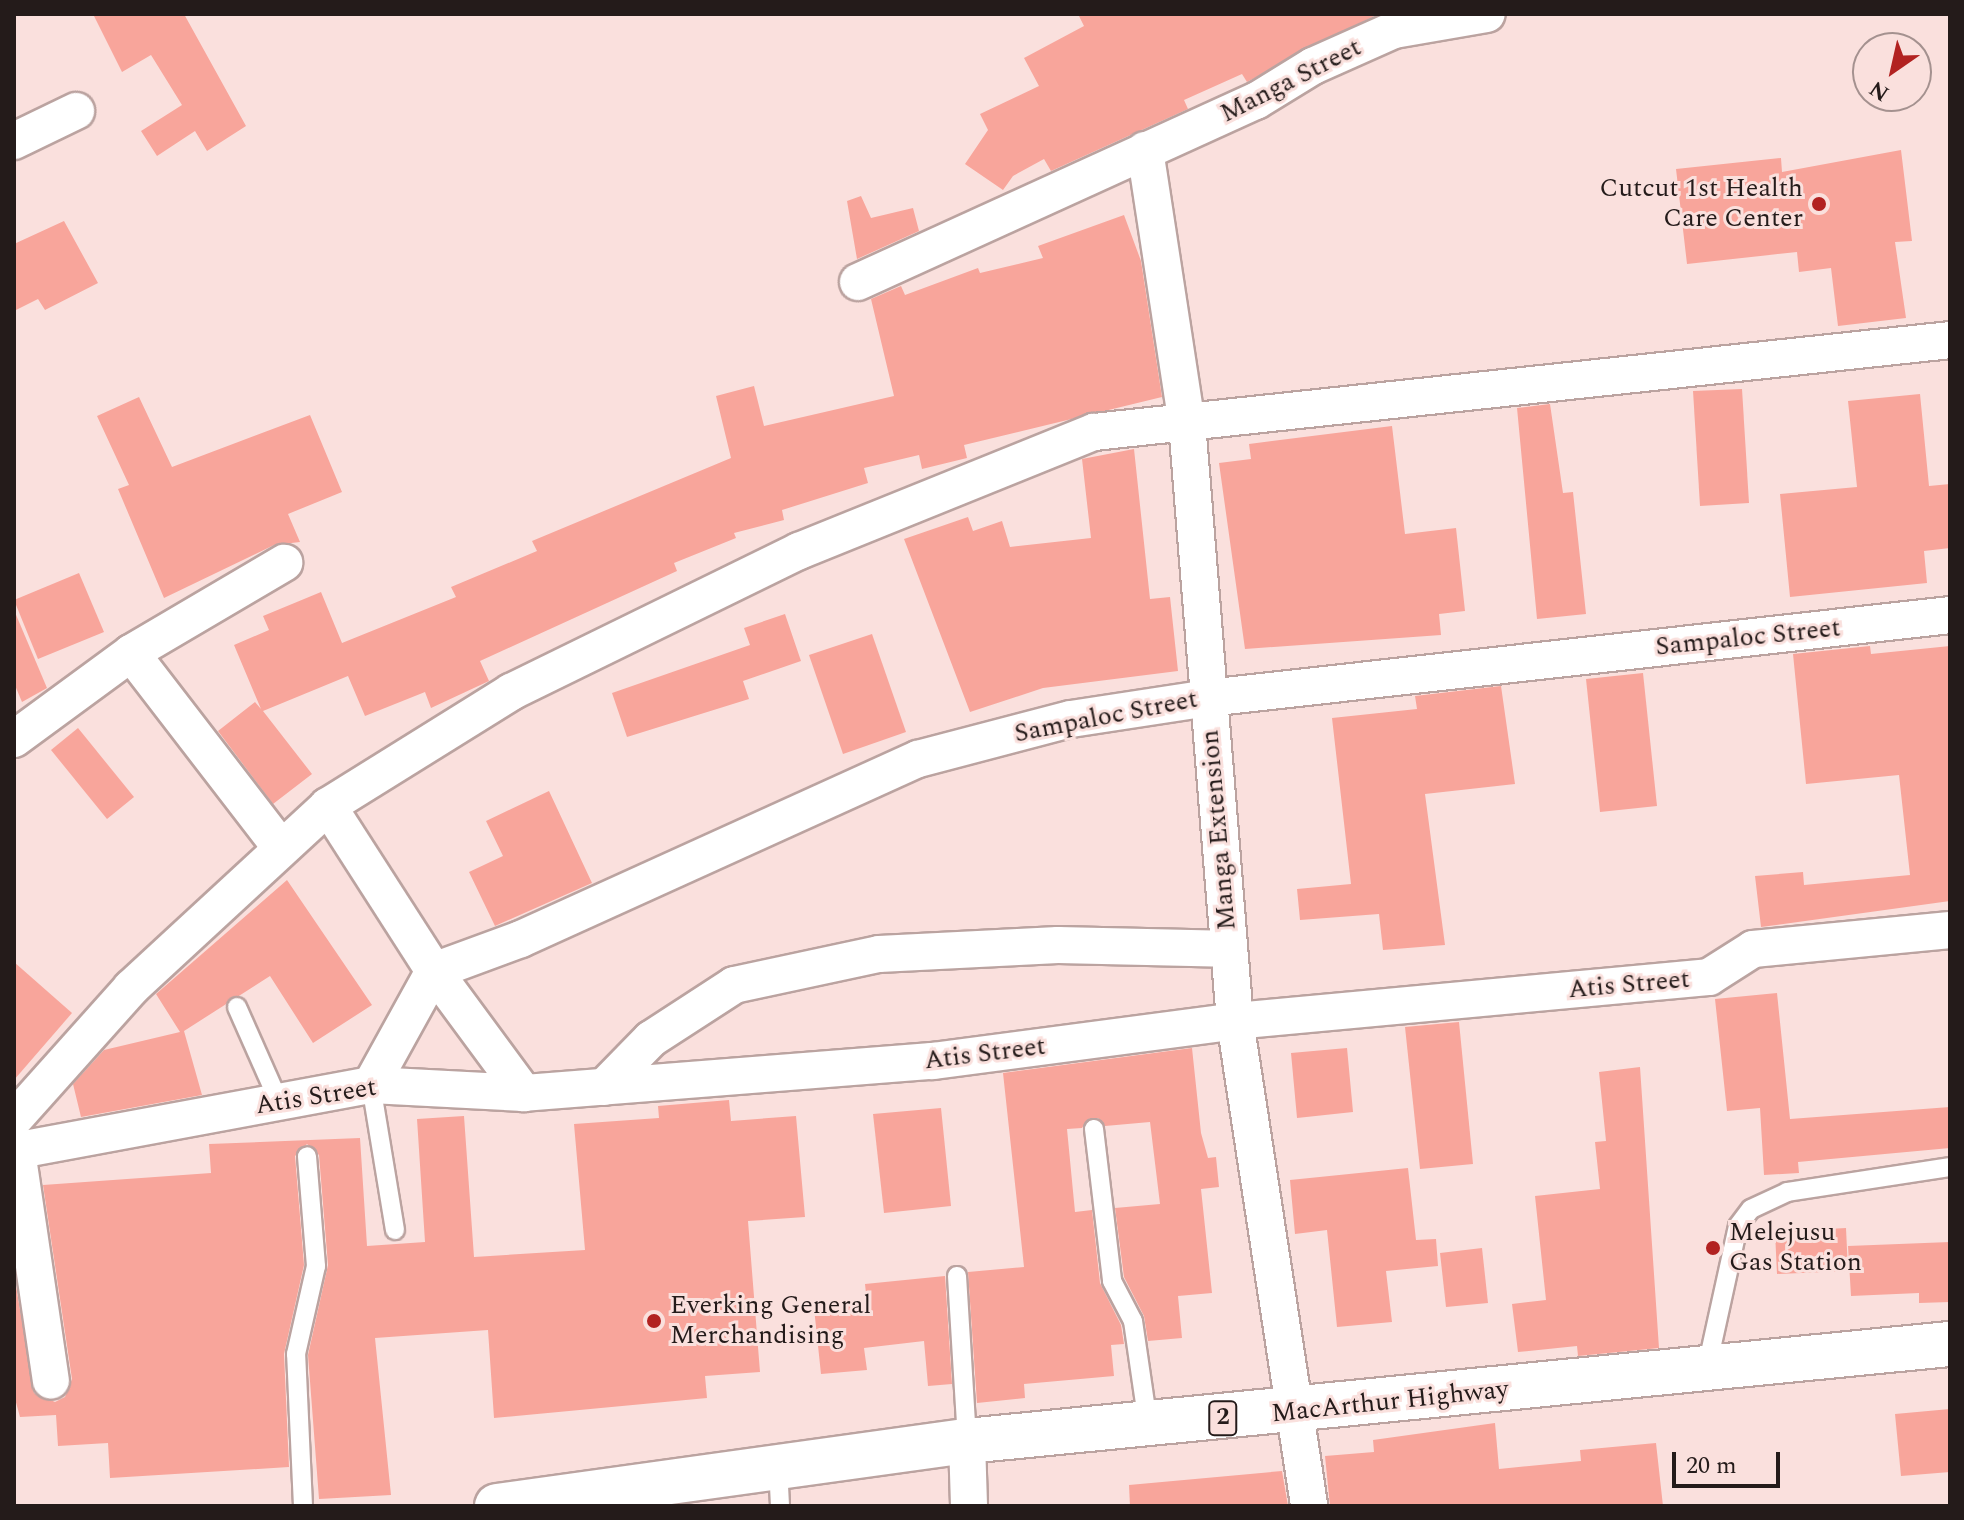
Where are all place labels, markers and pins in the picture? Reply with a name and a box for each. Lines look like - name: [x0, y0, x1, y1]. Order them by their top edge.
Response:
- place label: Cutcut 1st Health Care Center: [1600, 173, 1803, 234]
- marker: Cutcut 1st Health Care Center: [1810, 195, 1828, 213]
- place label: Melejusu Gas Station: [1729, 1217, 1862, 1278]
- marker: Melejusu Gas Station: [1704, 1239, 1722, 1257]
- place label: Everking General Merchandising: [670, 1290, 871, 1352]
- marker: Everking General Merchandising: [645, 1312, 663, 1330]

